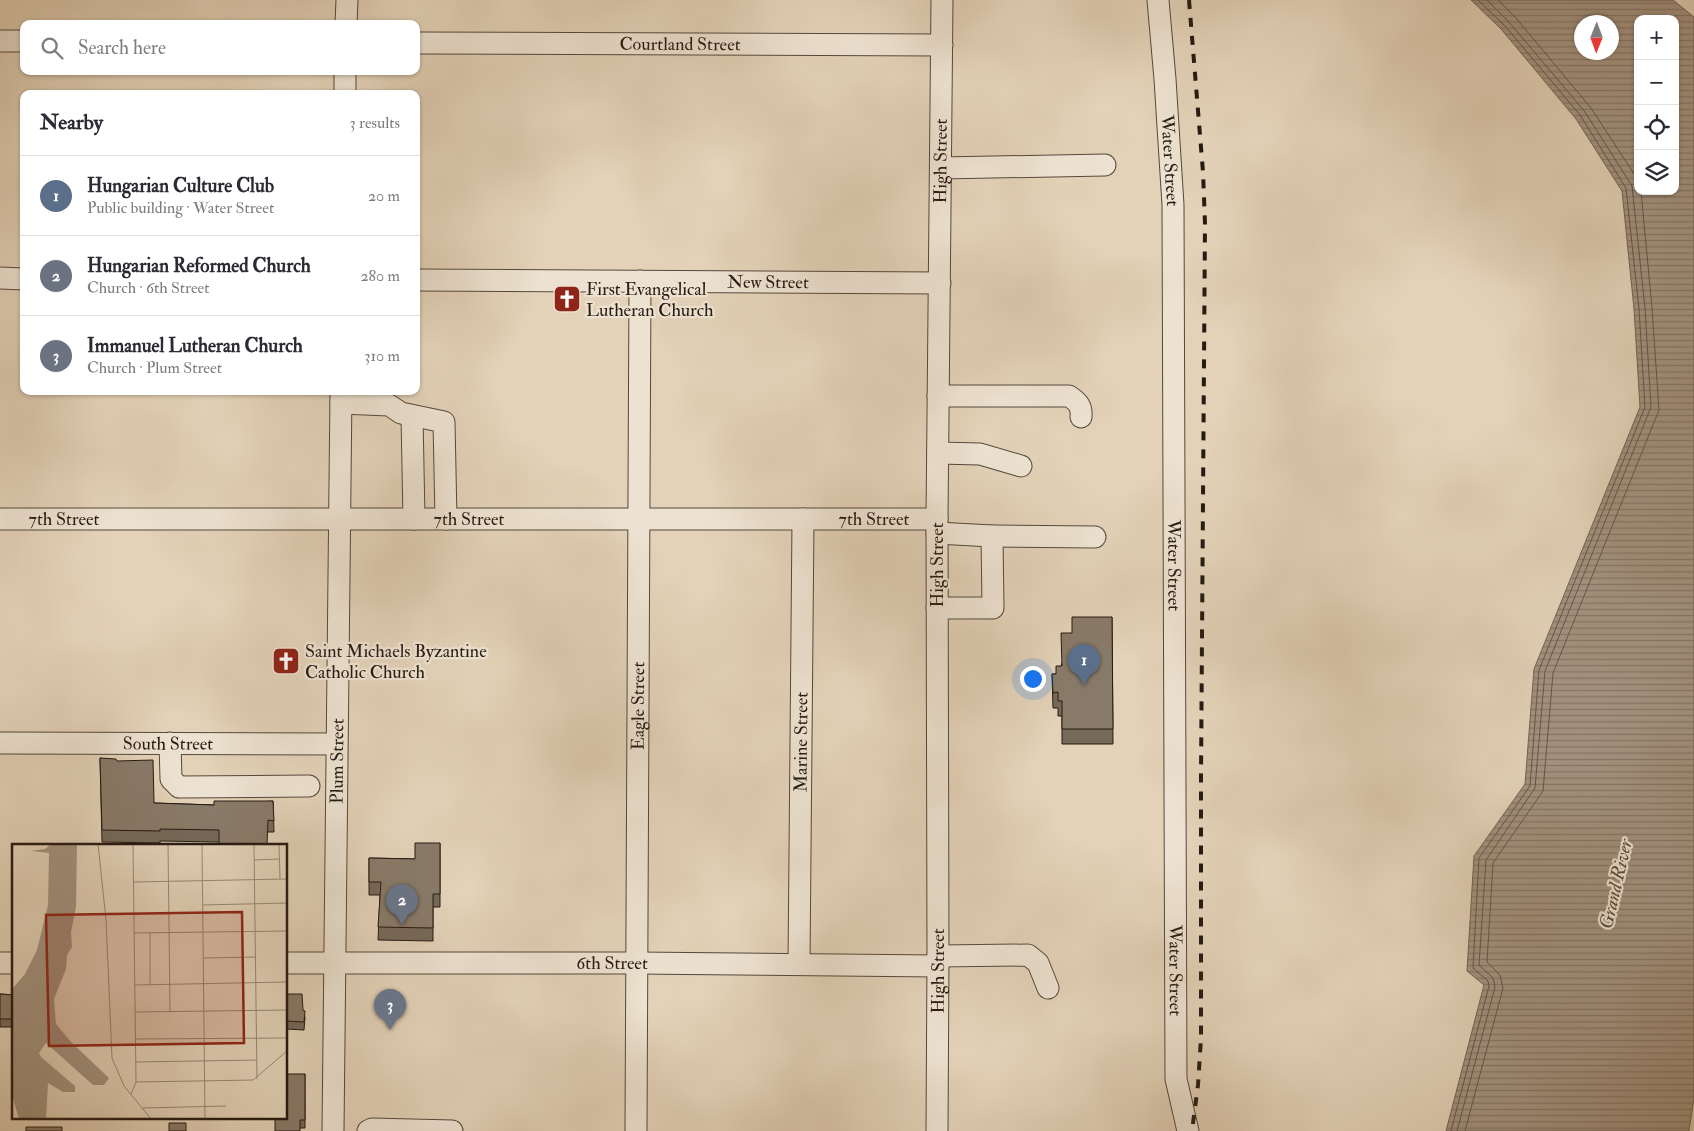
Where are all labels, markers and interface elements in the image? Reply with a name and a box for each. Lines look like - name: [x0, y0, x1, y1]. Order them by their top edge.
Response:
- north arrow: [1574, 15, 1619, 60]
- map controls: [1634, 15, 1679, 195]
- button: +: [1634, 15, 1679, 60]
- search box: [20, 20, 420, 75]
- street label: Courtland Street: [619, 32, 741, 56]
- icon: search: [38, 34, 66, 62]
- text: Search here: [78, 36, 166, 60]
- button: −: [1634, 60, 1679, 105]
- button: locate: [1634, 105, 1679, 150]
- text: Nearby: [40, 109, 103, 136]
- text: 3 results: [349, 113, 400, 133]
- street label: Water Street: [1156, 113, 1185, 207]
- street label: High Street: [929, 118, 952, 204]
- button: layers: [1634, 150, 1679, 195]
- text: Hungarian Culture Club: [87, 174, 274, 198]
- text: 1: [53, 186, 59, 206]
- text: 20 m: [368, 186, 400, 206]
- text: Public building · Water Street: [87, 198, 274, 218]
- text: Hungarian Reformed Church: [87, 254, 311, 278]
- text: 2: [52, 266, 60, 286]
- text: 280 m: [360, 266, 400, 286]
- street label: New Street: [727, 270, 809, 294]
- text: Church · 6th Street: [87, 278, 209, 298]
- place label: First Evangelical Lutheran Church: [586, 278, 714, 322]
- church icon: First Evangelical Lutheran Church: [552, 284, 582, 314]
- text: Immanuel Lutheran Church: [87, 334, 303, 358]
- text: 3: [53, 346, 59, 366]
- text: 310 m: [364, 346, 400, 366]
- text: Church · Plum Street: [87, 358, 222, 378]
- street label: 7th Street: [29, 508, 100, 531]
- street label: 7th Street: [434, 508, 505, 531]
- street label: 7th Street: [839, 508, 910, 531]
- street label: Water Street: [1163, 519, 1186, 611]
- street label: High Street: [926, 522, 949, 608]
- place label: Saint Michaels Byzantine Catholic Church: [305, 640, 487, 684]
- pin: 1: [1068, 644, 1100, 685]
- church icon: Saint Michaels Byzantine Catholic Church: [271, 646, 301, 676]
- street label: Eagle Street: [626, 662, 650, 750]
- your location: [1020, 666, 1046, 692]
- street label: Marine Street: [789, 692, 813, 792]
- street label: Plum Street: [325, 718, 349, 804]
- street label: South Street: [123, 732, 213, 755]
- water label: Grand River: [1594, 836, 1638, 931]
- inset map: [12, 844, 288, 1118]
- pin: 2: [386, 884, 418, 925]
- street label: Water Street: [1164, 924, 1187, 1016]
- street label: High Street: [926, 928, 950, 1014]
- street label: 6th Street: [576, 951, 648, 975]
- pin: 3: [374, 989, 406, 1030]

